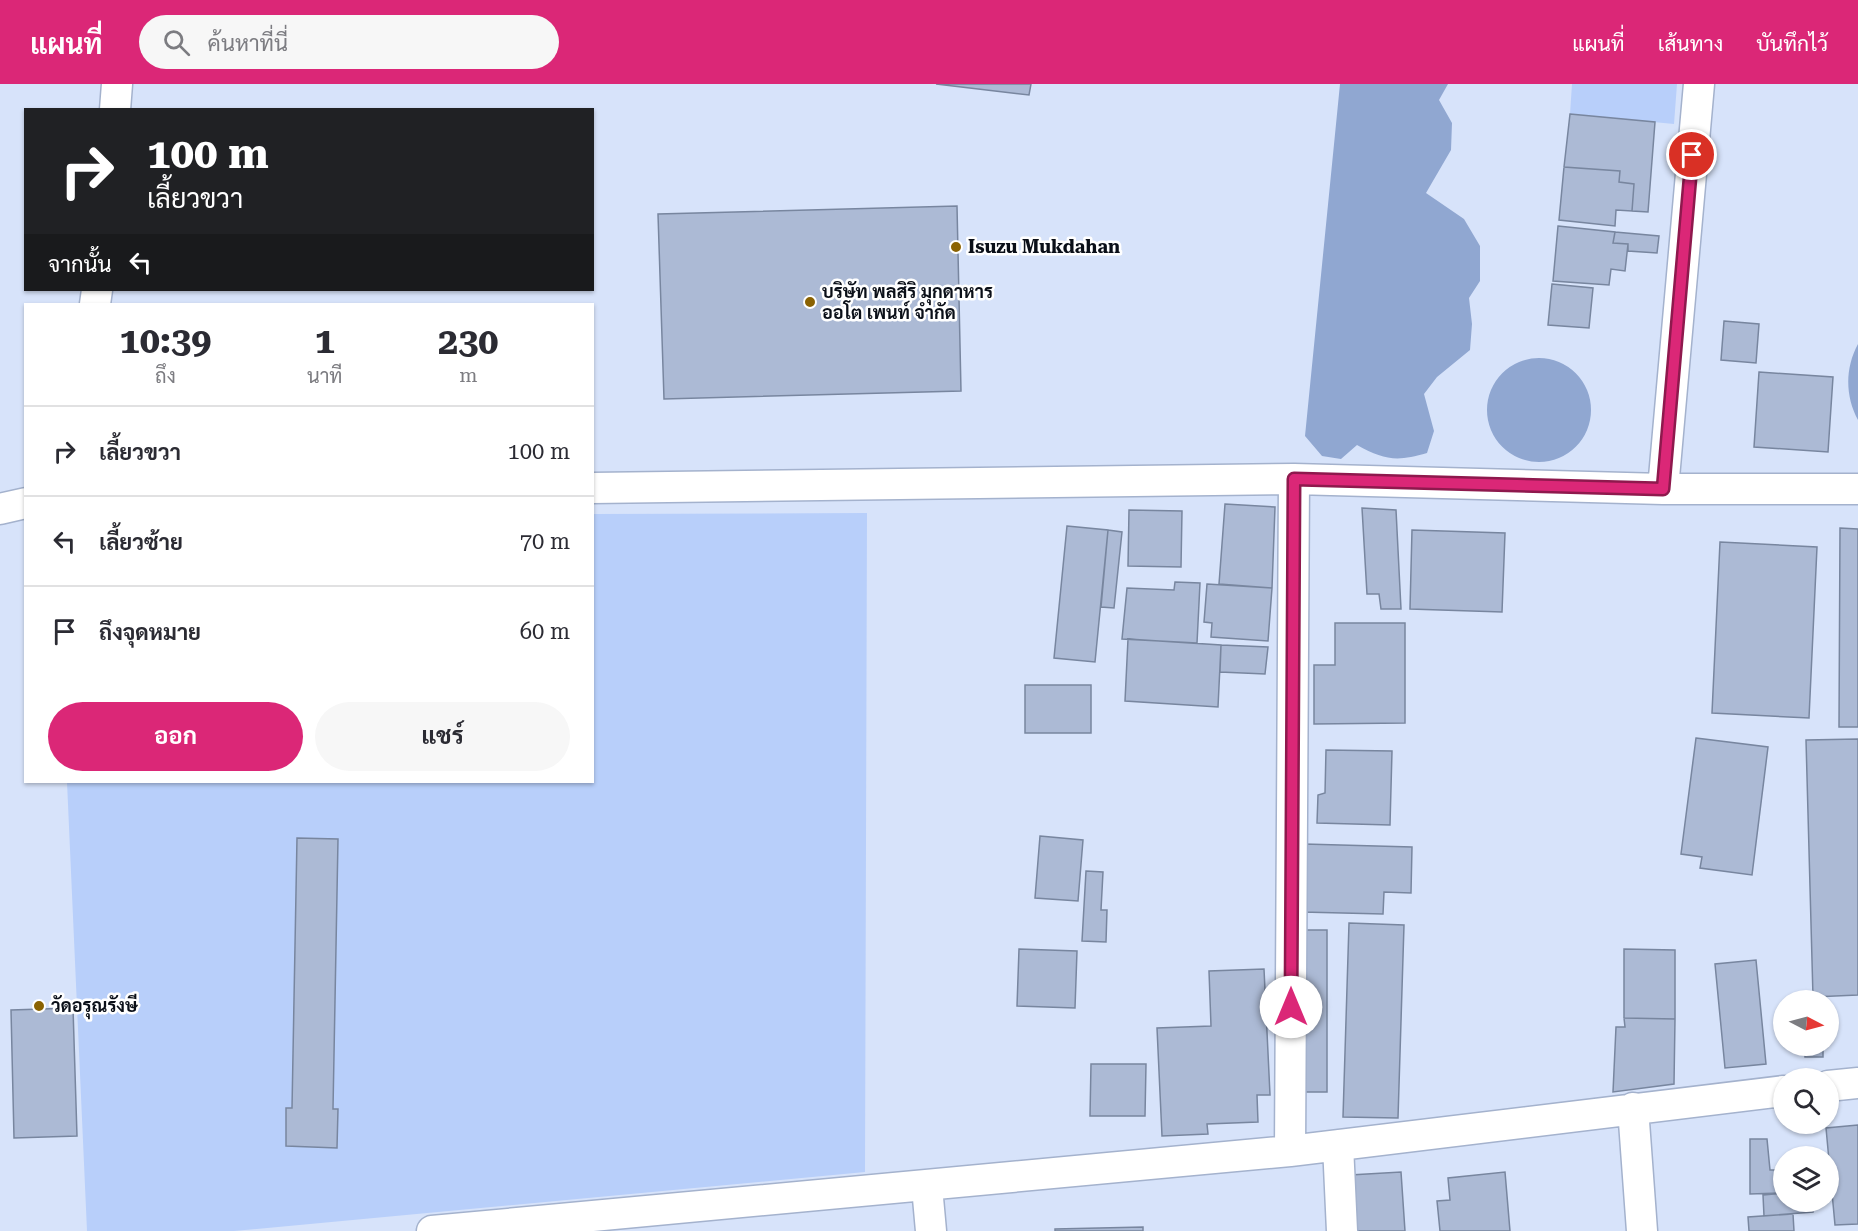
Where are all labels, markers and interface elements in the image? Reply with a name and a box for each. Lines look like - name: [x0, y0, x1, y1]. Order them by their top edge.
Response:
- search box: [139, 15, 559, 69]
- icon: search: [160, 26, 193, 59]
- text: แผนที่: [30, 28, 103, 61]
- text: ค้นหาที่นี่: [208, 31, 288, 56]
- text: แผนที่: [1572, 32, 1625, 56]
- text: เส้นทาง: [1658, 32, 1723, 56]
- text: บันทึกไว้: [1756, 32, 1828, 56]
- text: 100 m: [147, 129, 269, 178]
- pin: [1666, 129, 1717, 180]
- icon: right: [48, 132, 126, 210]
- icon: arrive: [1675, 138, 1708, 171]
- text: เลี้ยวขวา: [147, 183, 243, 215]
- place label: Isuzu Mukdahan: [968, 236, 1120, 257]
- marker: Isuzu Mukdahan: [949, 240, 963, 254]
- icon: left: [124, 246, 157, 279]
- text: จากนั้น: [48, 252, 112, 277]
- place label: บริษัท พลสิริ มุกดาหาร ออโต เพนท์ จำกัด: [822, 280, 993, 323]
- marker: บริษัท พลสิริ มุกดาหาร ออโต เพนท์ จำกัด: [803, 295, 817, 309]
- text: 10:39: [120, 320, 211, 362]
- text: 1: [315, 320, 335, 362]
- text: 230: [438, 321, 499, 363]
- text: m: [459, 363, 477, 387]
- text: ถึง: [155, 364, 176, 388]
- text: นาที: [307, 364, 343, 388]
- icon: right: [48, 435, 81, 468]
- text: 100 m: [507, 439, 570, 464]
- text: เลี้ยวขวา: [99, 440, 181, 465]
- icon: left: [48, 525, 81, 558]
- text: 70 m: [520, 529, 570, 554]
- text: เลี้ยวซ้าย: [99, 530, 183, 555]
- icon: arrive: [48, 615, 81, 648]
- text: 60 m: [520, 619, 570, 644]
- text: ถึงจุดหมาย: [99, 620, 201, 645]
- button: ออก: [48, 702, 303, 771]
- button: แชร์: [315, 702, 570, 771]
- position arrow: [1259, 975, 1323, 1039]
- north arrow: [1773, 990, 1839, 1056]
- map controls: [1773, 990, 1839, 1212]
- place label: วัดอรุณรังษี: [51, 993, 139, 1020]
- marker: วัดอรุณรังษี: [32, 999, 46, 1013]
- button: search: [1773, 1068, 1839, 1134]
- button: layers: [1773, 1146, 1839, 1212]

